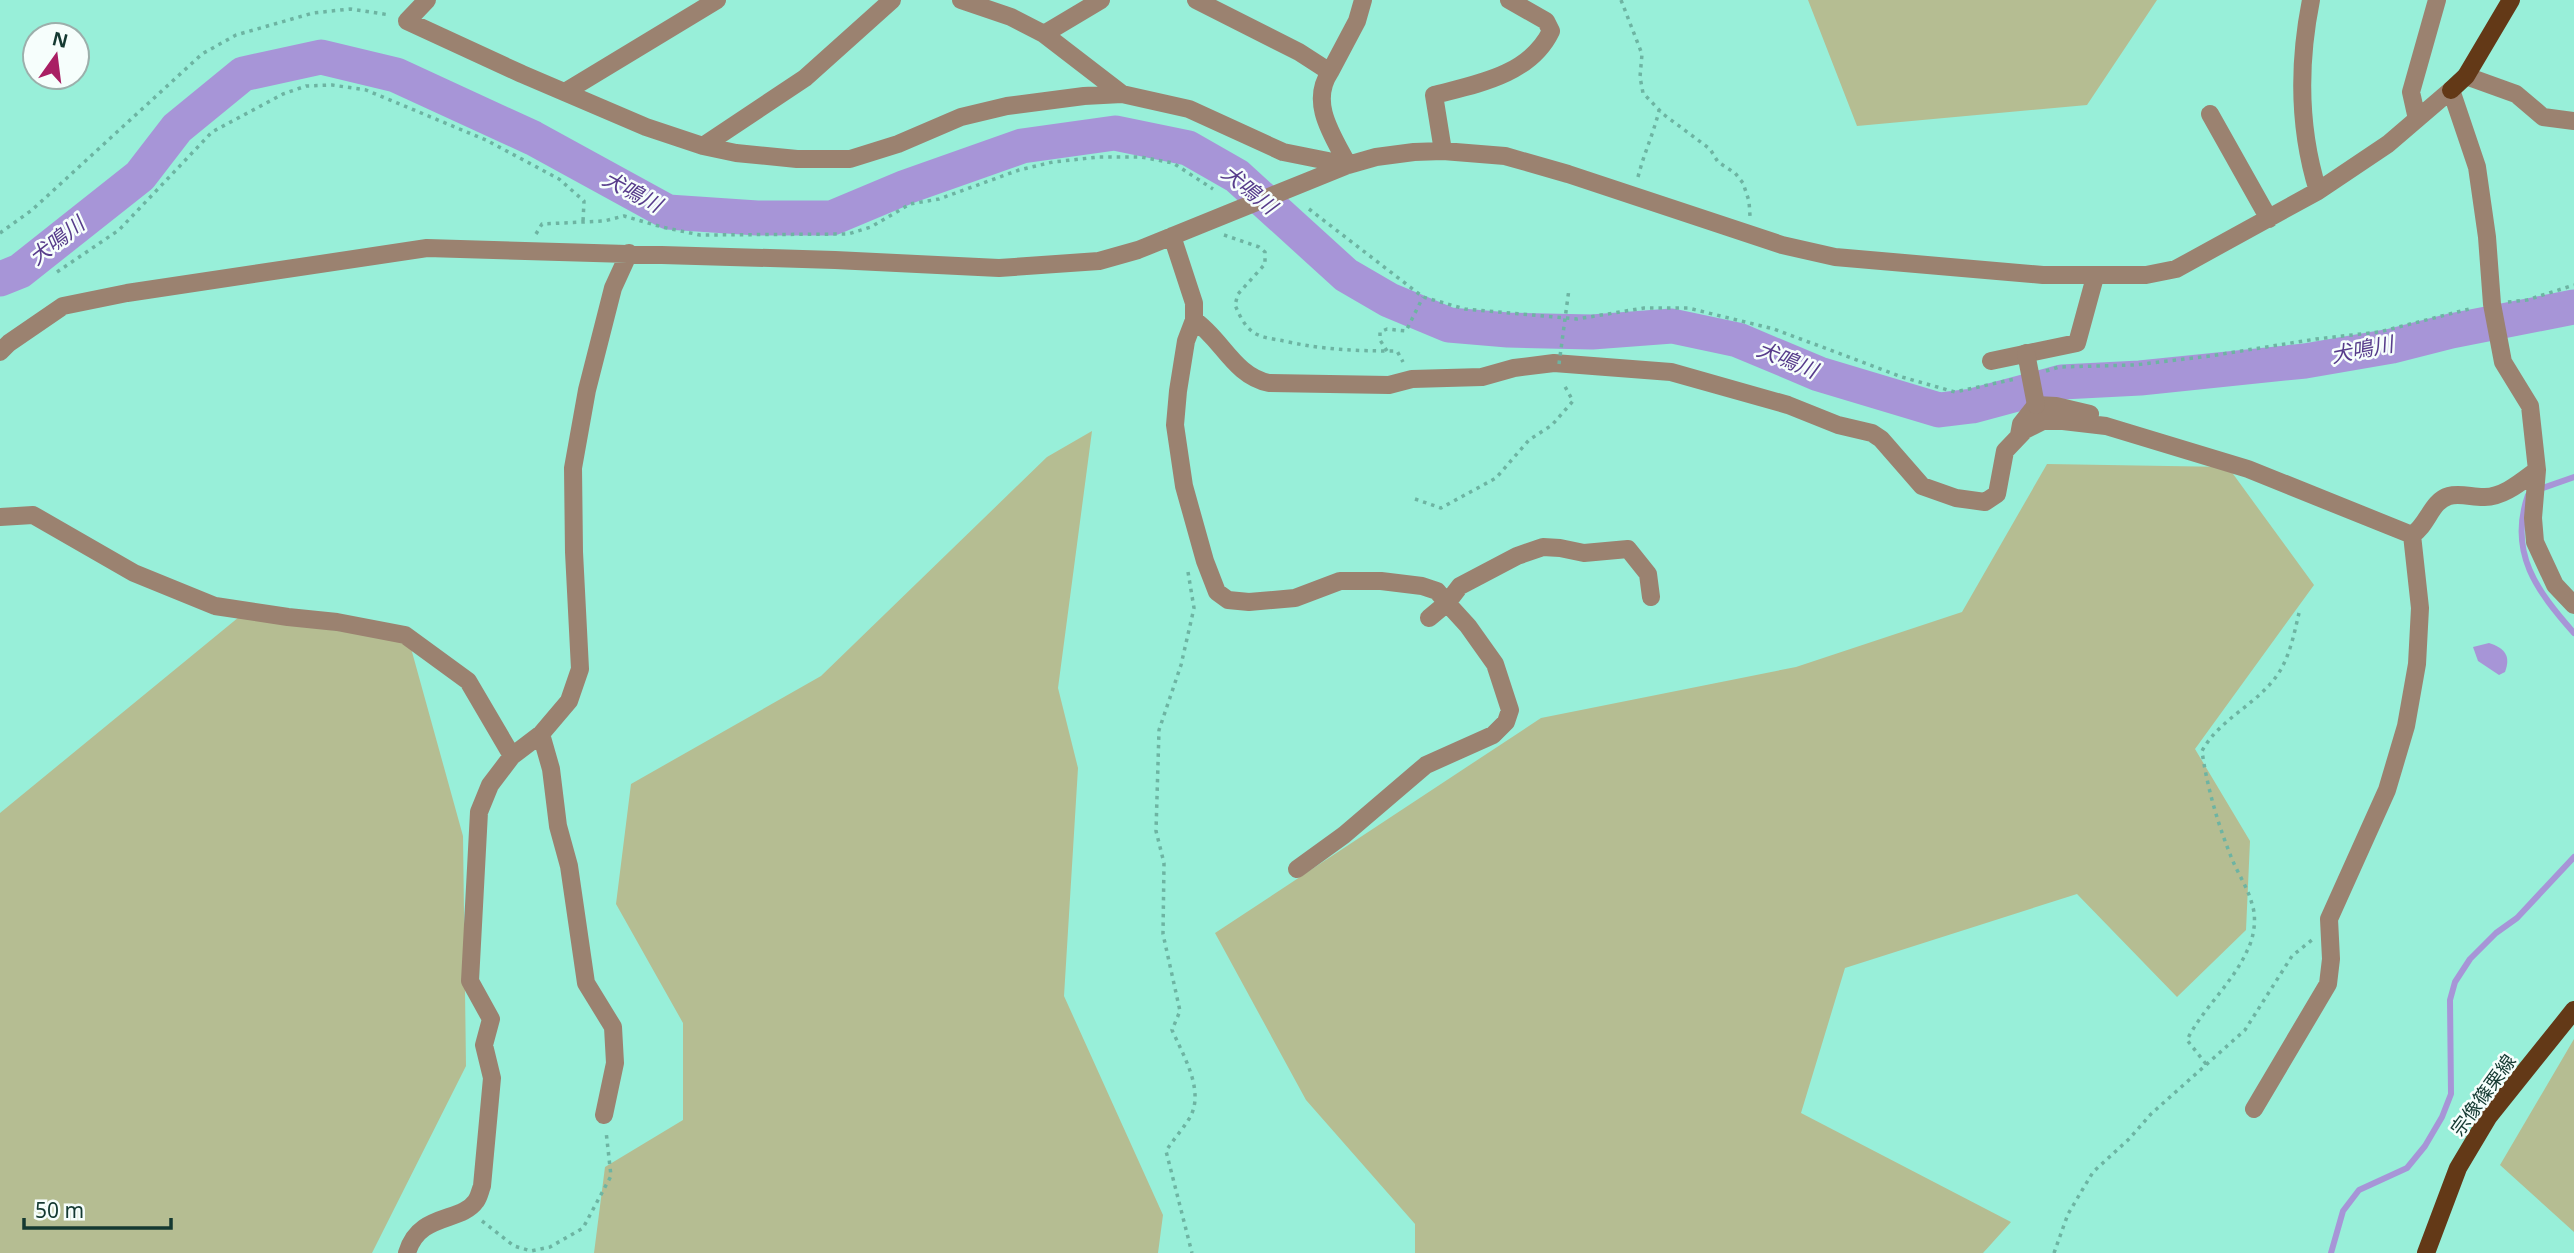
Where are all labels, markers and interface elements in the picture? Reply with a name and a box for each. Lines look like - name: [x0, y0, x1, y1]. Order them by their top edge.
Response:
- north arrow: [21, 21, 91, 91]
- text: N: [49, 25, 71, 54]
- water label: 犬鳴川: [1216, 159, 1284, 221]
- water label: 犬鳴川: [598, 164, 669, 219]
- water label: 犬鳴川: [23, 209, 91, 271]
- water label: 犬鳴川: [2328, 329, 2397, 369]
- water label: 犬鳴川: [1753, 334, 1824, 385]
- street label: 宗像篠栗線: [2445, 1049, 2521, 1141]
- scale bar: [24, 1186, 172, 1230]
- text: 50 m: [35, 1196, 84, 1224]

